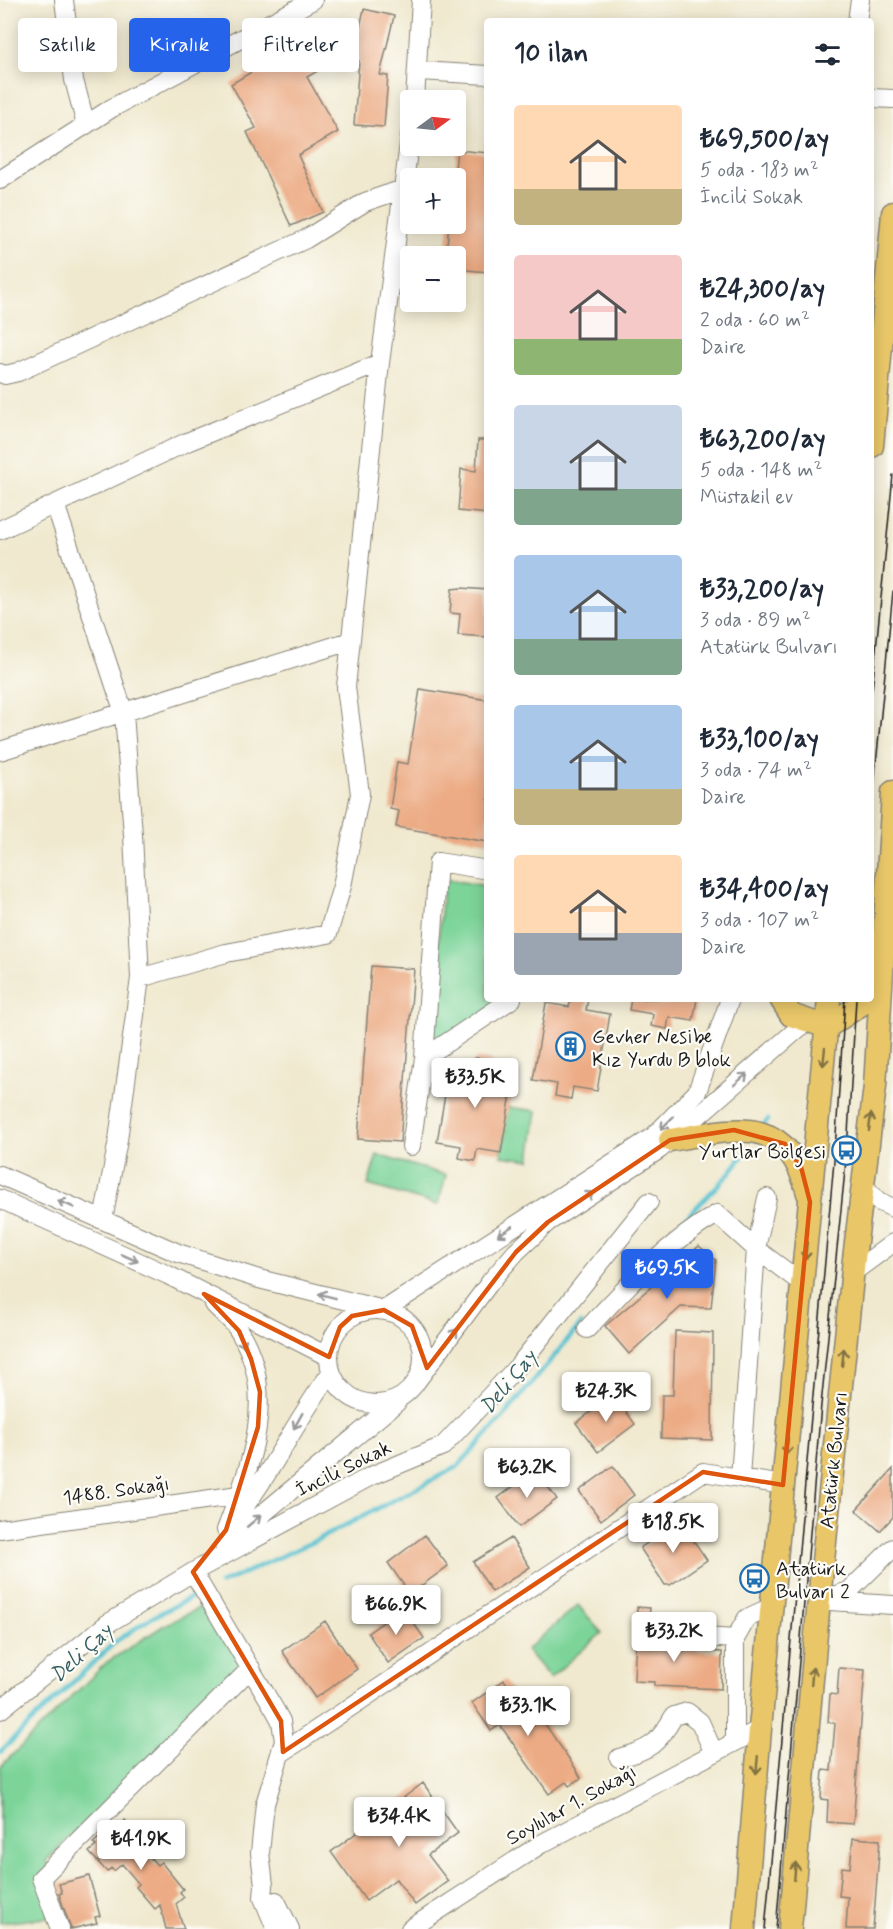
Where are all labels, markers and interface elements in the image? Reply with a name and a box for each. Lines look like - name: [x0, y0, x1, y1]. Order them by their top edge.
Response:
- chip: Satılık: [18, 18, 117, 72]
- chip: Kiralık: [129, 18, 230, 72]
- chip: Filtreler: [242, 18, 359, 72]
- text: 10 ilan: [514, 37, 588, 71]
- icon: filters: [811, 38, 844, 71]
- north arrow: [400, 90, 466, 156]
- map controls: [400, 90, 466, 312]
- text: ₺69,500/ay: [700, 123, 829, 157]
- icon: home: [562, 129, 634, 201]
- text: 5 oda · 183 m²: [700, 157, 819, 184]
- button: +: [400, 168, 466, 234]
- text: İncili Sokak: [700, 184, 803, 211]
- button: −: [400, 246, 466, 312]
- text: ₺24,300/ay: [700, 273, 825, 307]
- icon: home: [562, 279, 634, 351]
- text: 2 oda · 60 m²: [700, 307, 810, 334]
- text: Daire: [700, 334, 746, 361]
- text: ₺63,200/ay: [700, 423, 826, 457]
- icon: home: [562, 429, 634, 501]
- text: 5 oda · 148 m²: [700, 457, 822, 484]
- text: Müstakil ev: [700, 484, 793, 511]
- text: ₺33,200/ay: [700, 573, 824, 607]
- icon: home: [562, 579, 634, 651]
- text: 3 oda · 89 m²: [700, 607, 811, 634]
- text: Atatürk Bulvarı: [700, 634, 838, 661]
- text: ₺33,100/ay: [700, 723, 819, 757]
- icon: home: [562, 729, 634, 801]
- text: 3 oda · 74 m²: [700, 757, 812, 784]
- text: Daire: [700, 784, 746, 811]
- text: ₺34,400/ay: [700, 873, 829, 907]
- icon: home: [562, 879, 634, 951]
- text: 3 oda · 107 m²: [700, 907, 819, 934]
- text: Daire: [700, 934, 746, 961]
- place label: Gevher Nesibe Kız Yurdu B blok: [592, 1024, 731, 1074]
- building icon: Gevher Nesibe Kız Yurdu B blok: [555, 1031, 587, 1063]
- one-way arrow: [818, 1047, 829, 1067]
- pin: ₺33.5K: [426, 1058, 524, 1109]
- text: ₺33.5K: [445, 1064, 505, 1091]
- one-way arrow: [733, 1072, 748, 1086]
- one-way arrow: [865, 1112, 876, 1132]
- one-way arrow: [659, 1116, 674, 1131]
- bus stop icon: Yurtlar Bölgesi: [831, 1135, 863, 1167]
- place label: Yurtlar Bölgesi: [699, 1139, 826, 1168]
- one-way arrow: [577, 1191, 594, 1203]
- one-way arrow: [58, 1198, 76, 1209]
- one-way arrow: [497, 1226, 514, 1238]
- one-way arrow: [800, 1241, 811, 1261]
- pin: ₺69.5K: [618, 1249, 716, 1300]
- one-way arrow: [120, 1252, 138, 1264]
- text: ₺69.5K: [635, 1255, 699, 1282]
- one-way arrow: [318, 1290, 337, 1301]
- one-way arrow: [445, 1328, 458, 1344]
- one-way arrow: [236, 1329, 248, 1347]
- water label: Deli Çay: [474, 1343, 545, 1420]
- one-way arrow: [838, 1348, 849, 1367]
- pin: ₺24.3K: [557, 1372, 655, 1423]
- text: ₺24.3K: [576, 1378, 636, 1405]
- street label: Atatürk Bulvarı: [814, 1390, 855, 1530]
- one-way arrow: [292, 1412, 304, 1429]
- street label: İncili Sokak: [291, 1435, 396, 1504]
- one-way arrow: [781, 1435, 792, 1455]
- pin: ₺63.2K: [478, 1448, 576, 1499]
- text: ₺63.2K: [498, 1454, 556, 1481]
- street label: 1488. Sokağı: [61, 1471, 171, 1512]
- pin: ₺18.5K: [624, 1503, 722, 1554]
- text: ₺18.5K: [642, 1509, 704, 1536]
- one-way arrow: [246, 1514, 261, 1528]
- place label: Atatürk Bulvarı 2: [776, 1556, 850, 1606]
- bus stop icon: Atatürk Bulvarı 2: [739, 1563, 771, 1595]
- pin: ₺66.9K: [347, 1585, 445, 1636]
- text: ₺66.9K: [366, 1591, 426, 1618]
- pin: ₺33.2K: [625, 1612, 723, 1663]
- water label: Deli Çay: [44, 1617, 121, 1689]
- text: ₺33.2K: [646, 1618, 703, 1645]
- one-way arrow: [807, 1667, 818, 1687]
- pin: ₺33.1K: [479, 1686, 577, 1737]
- text: ₺33.1K: [500, 1692, 556, 1719]
- one-way arrow: [751, 1755, 762, 1775]
- street label: Soylular 1. Sokağı: [502, 1758, 642, 1852]
- pin: ₺34.4K: [350, 1797, 448, 1848]
- text: ₺34.4K: [368, 1803, 430, 1830]
- pin: ₺41.9K: [92, 1820, 190, 1871]
- text: ₺41.9K: [111, 1826, 171, 1853]
- one-way arrow: [790, 1861, 801, 1881]

